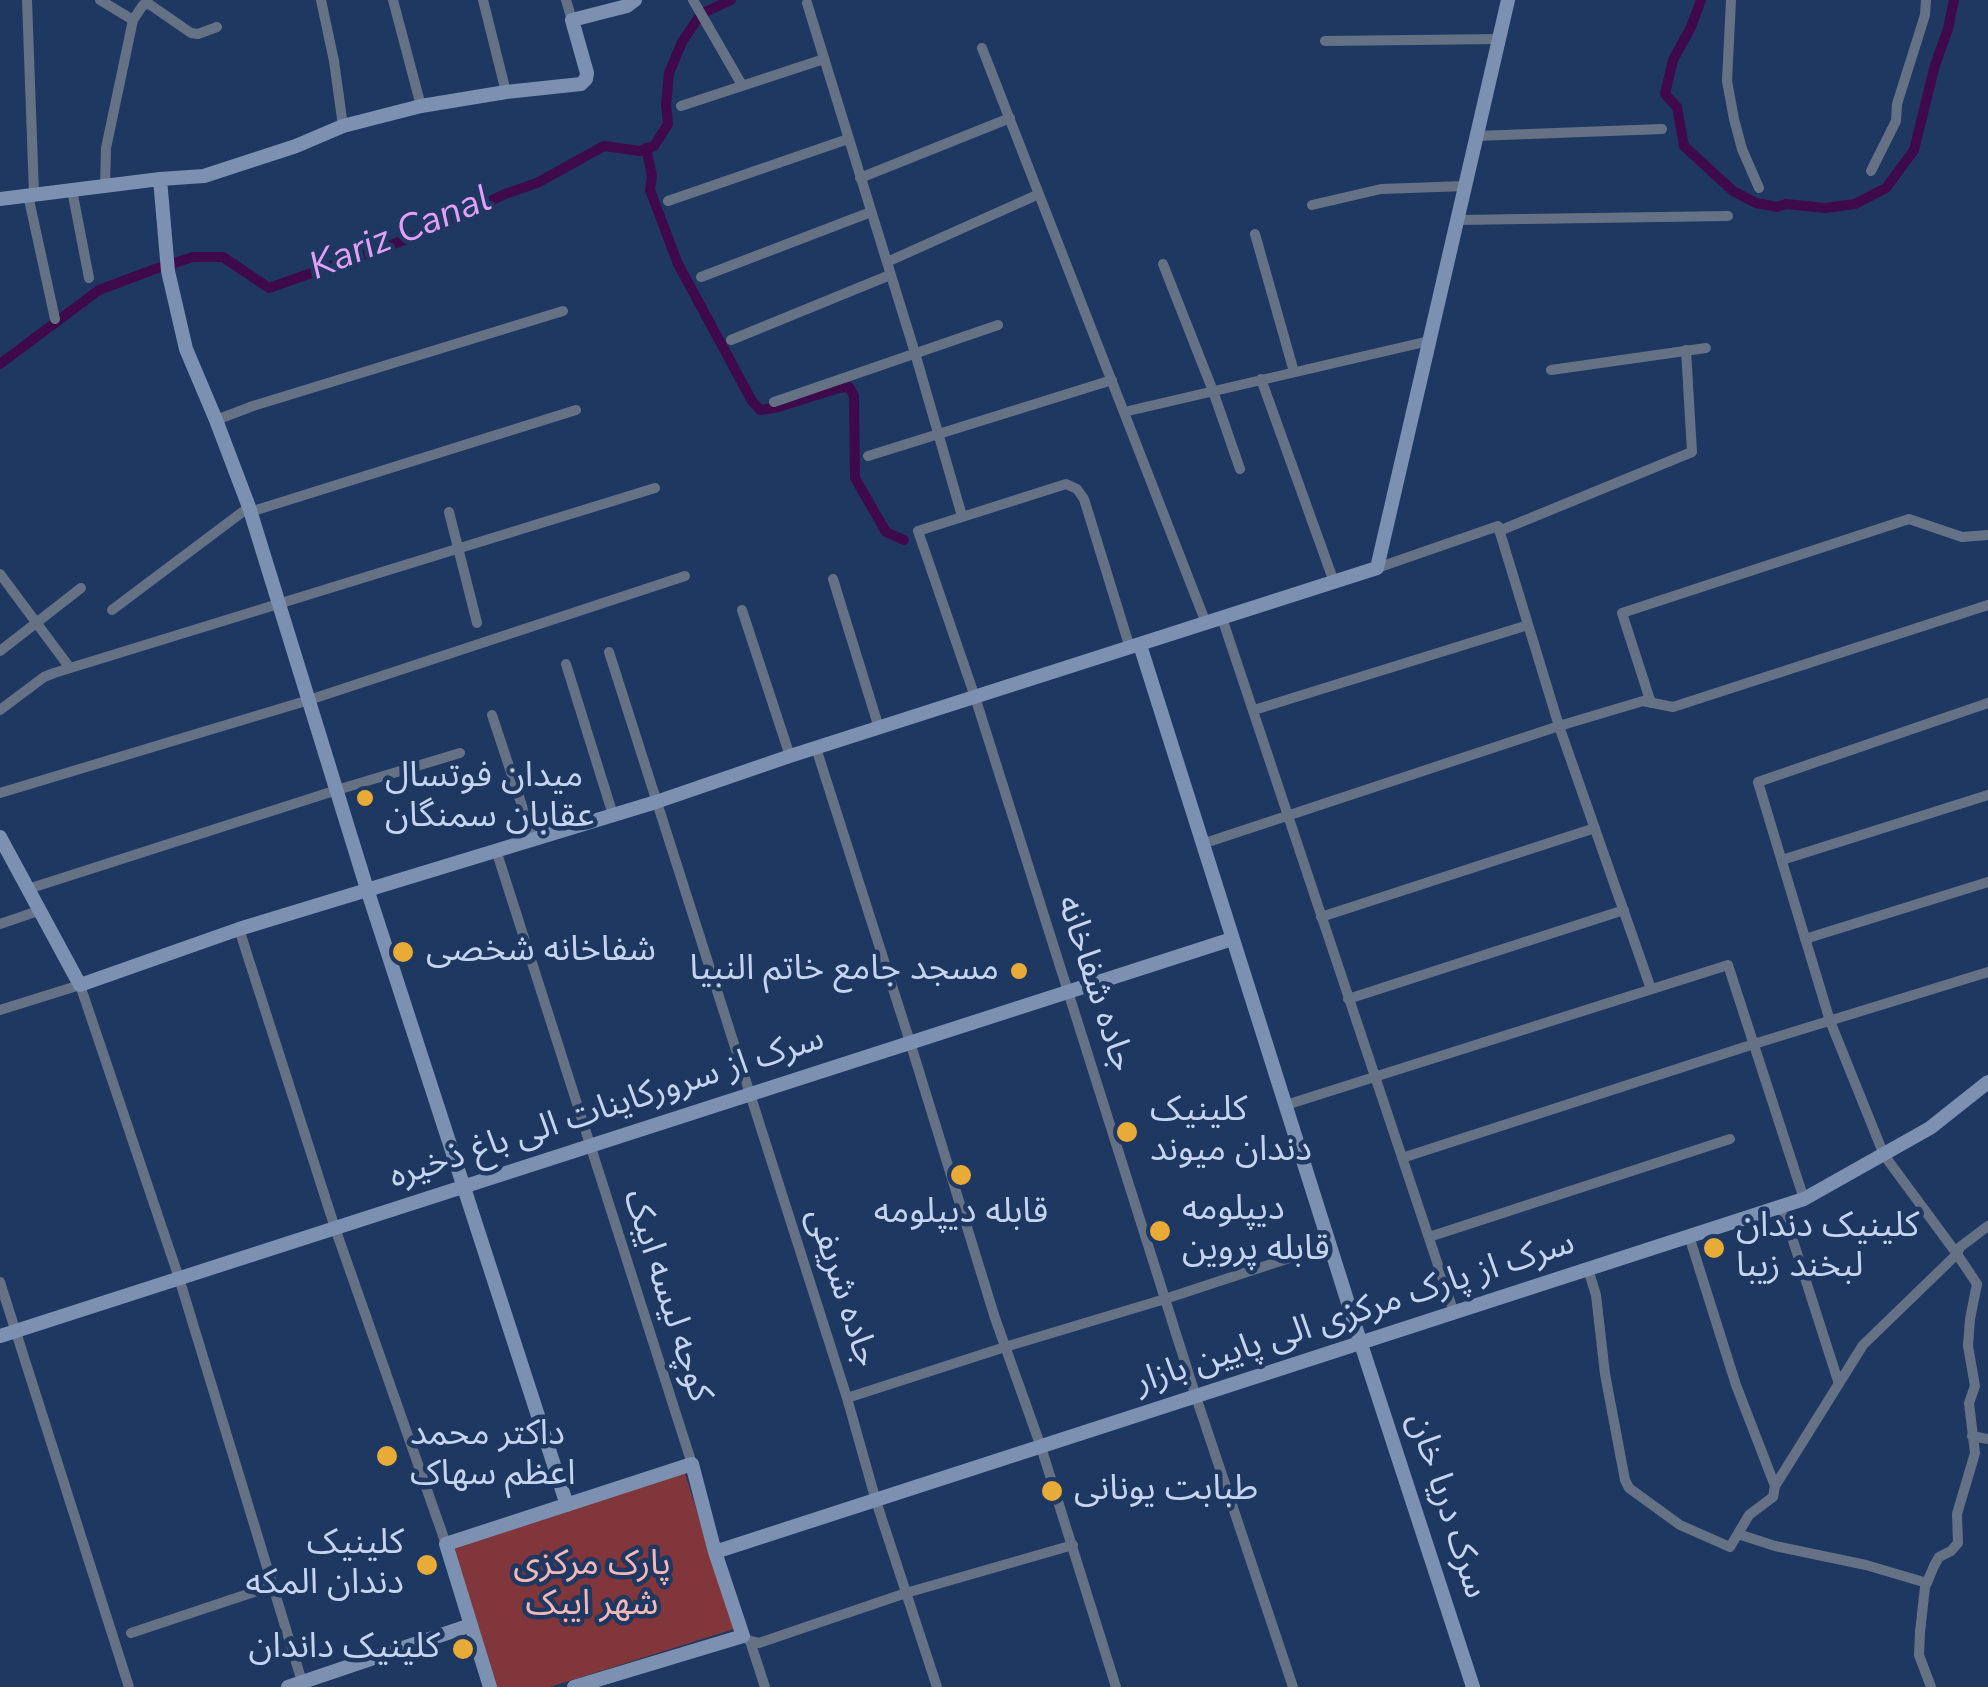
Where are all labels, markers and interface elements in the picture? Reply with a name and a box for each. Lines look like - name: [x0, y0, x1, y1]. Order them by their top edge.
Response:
- water label: Kariz Canal: [304, 178, 498, 292]
- place label: میدان فوتسال عقابان سمنگان: [385, 757, 594, 839]
- marker: میدان فوتسال عقابان سمنگان: [354, 787, 376, 809]
- street label: جاده شفاخانه: [1046, 891, 1142, 1077]
- place label: شفاخانه شخصی: [426, 931, 656, 973]
- marker: شفاخانه شخصی: [390, 939, 416, 965]
- place label: مسجد جامع خاتم النبیا: [690, 950, 999, 992]
- marker: مسجد جامع خاتم النبیا: [1008, 960, 1030, 982]
- street label: سرک از سرورکاینات الی باغ ذخیره: [384, 1019, 830, 1199]
- place label: کلینیک دندان میوند: [1150, 1091, 1312, 1173]
- marker: کلینیک دندان میوند: [1114, 1119, 1140, 1145]
- marker: قابله دیپلومه: [948, 1162, 974, 1188]
- street label: کوچه لیسه ایبک: [612, 1185, 720, 1407]
- place label: دیپلومه قابله پروین: [1182, 1190, 1330, 1272]
- place label: قابله دیپلومه: [874, 1193, 1048, 1235]
- street label: جاده شریفی: [796, 1203, 886, 1373]
- place label: کلینیک دندان لبخند زیبا: [1736, 1207, 1919, 1289]
- marker: دیپلومه قابله پروین: [1147, 1218, 1173, 1244]
- street label: سرک از پارک مرکزی الی پایین بازار: [1130, 1223, 1580, 1405]
- marker: کلینیک دندان لبخند زیبا: [1701, 1235, 1727, 1261]
- street label: سرک دریا خان: [1396, 1408, 1496, 1604]
- place label: داکتر محمد اعظم سهاک: [410, 1415, 576, 1497]
- marker: داکتر محمد اعظم سهاک: [374, 1443, 400, 1469]
- place label: طبابت یونانی: [1074, 1470, 1258, 1512]
- marker: طبابت یونانی: [1039, 1478, 1065, 1504]
- place label: کلینیک دندان المکه: [246, 1524, 404, 1606]
- park label: پارک مرکزی شهر ایبک: [513, 1545, 671, 1627]
- marker: کلینیک دندان المکه: [414, 1552, 440, 1578]
- place label: کلینیک داندان: [248, 1628, 440, 1670]
- marker: کلینیک داندان: [450, 1636, 476, 1662]

